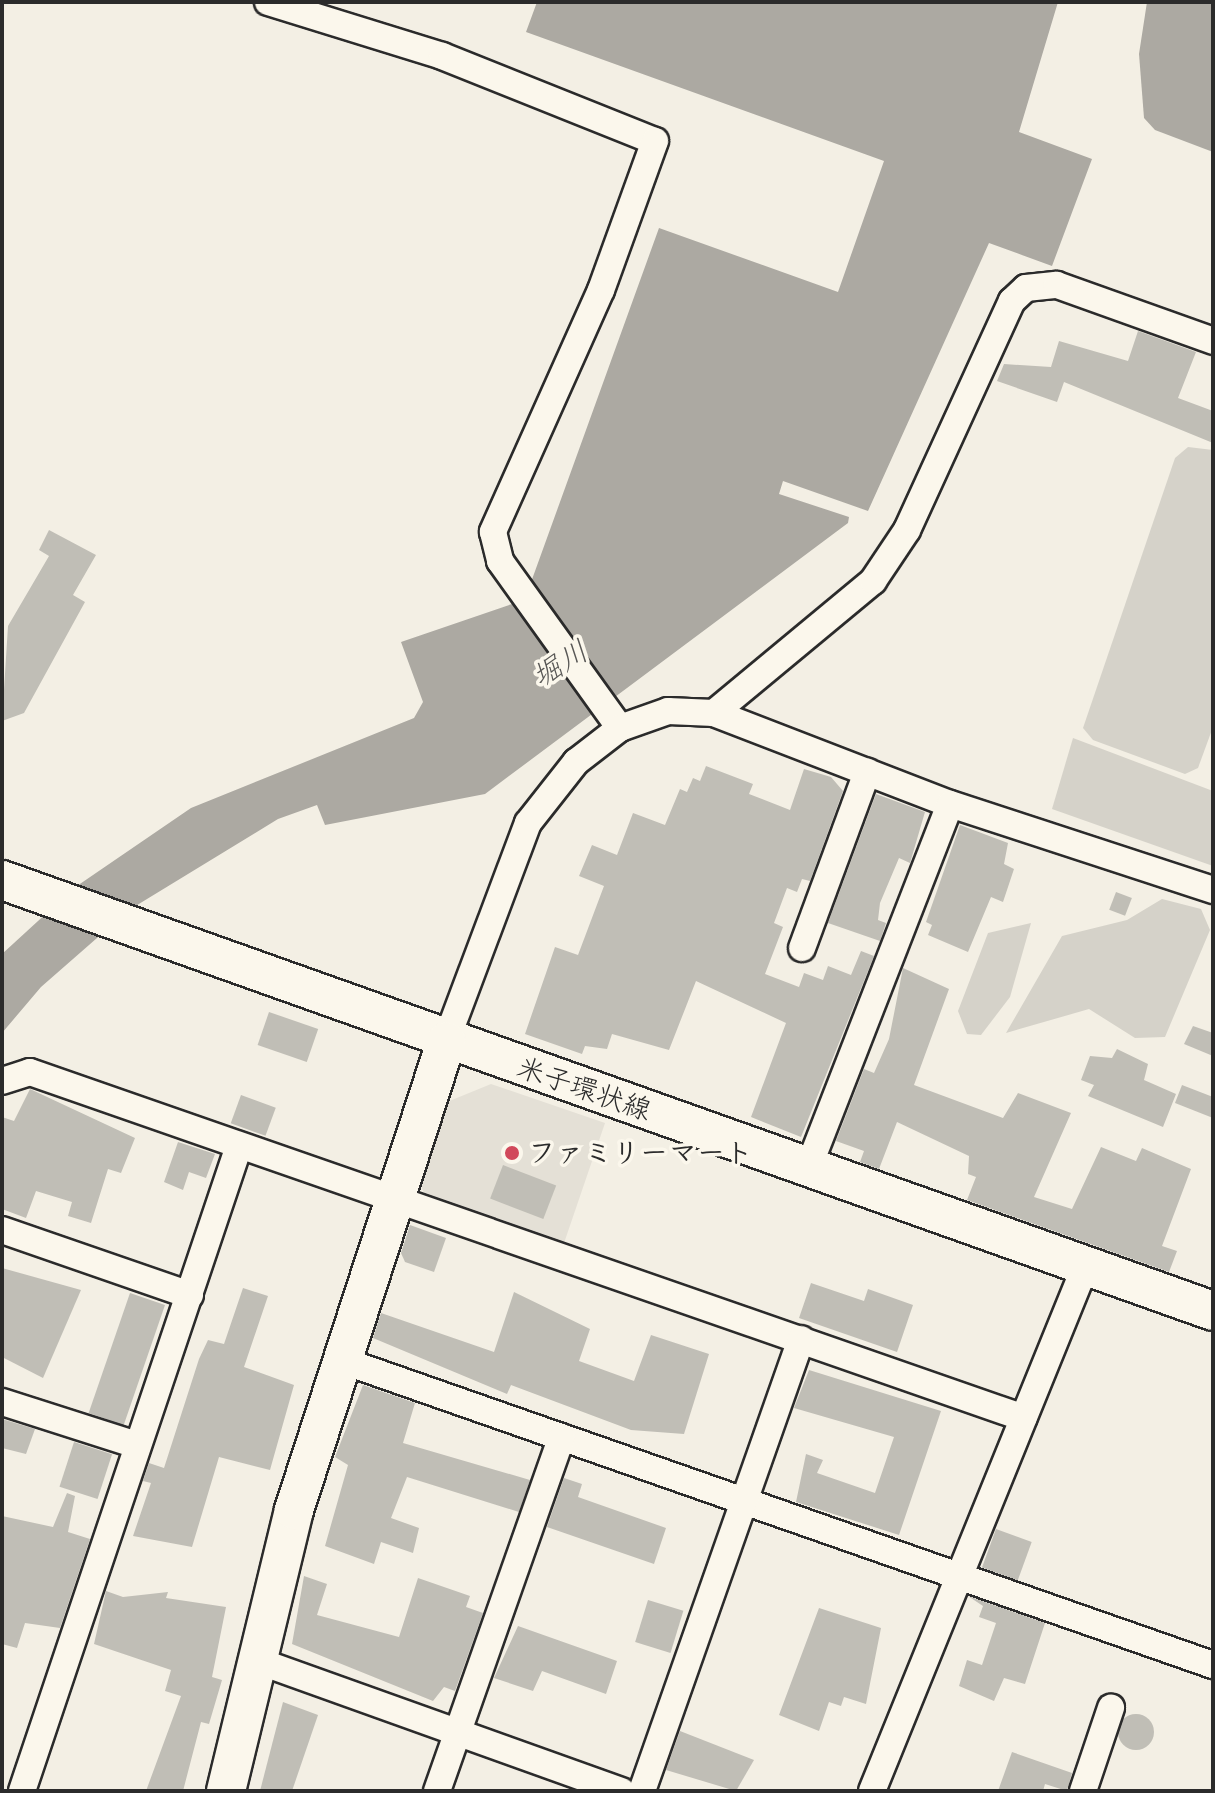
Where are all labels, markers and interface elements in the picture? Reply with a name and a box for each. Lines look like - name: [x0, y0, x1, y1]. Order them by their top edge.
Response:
- water label: 堀川: [525, 633, 595, 695]
- street label: 米子環状線: [512, 1050, 656, 1128]
- place label: ファミリーマート: [528, 1136, 752, 1170]
- marker: ファミリーマート: [503, 1144, 521, 1162]

